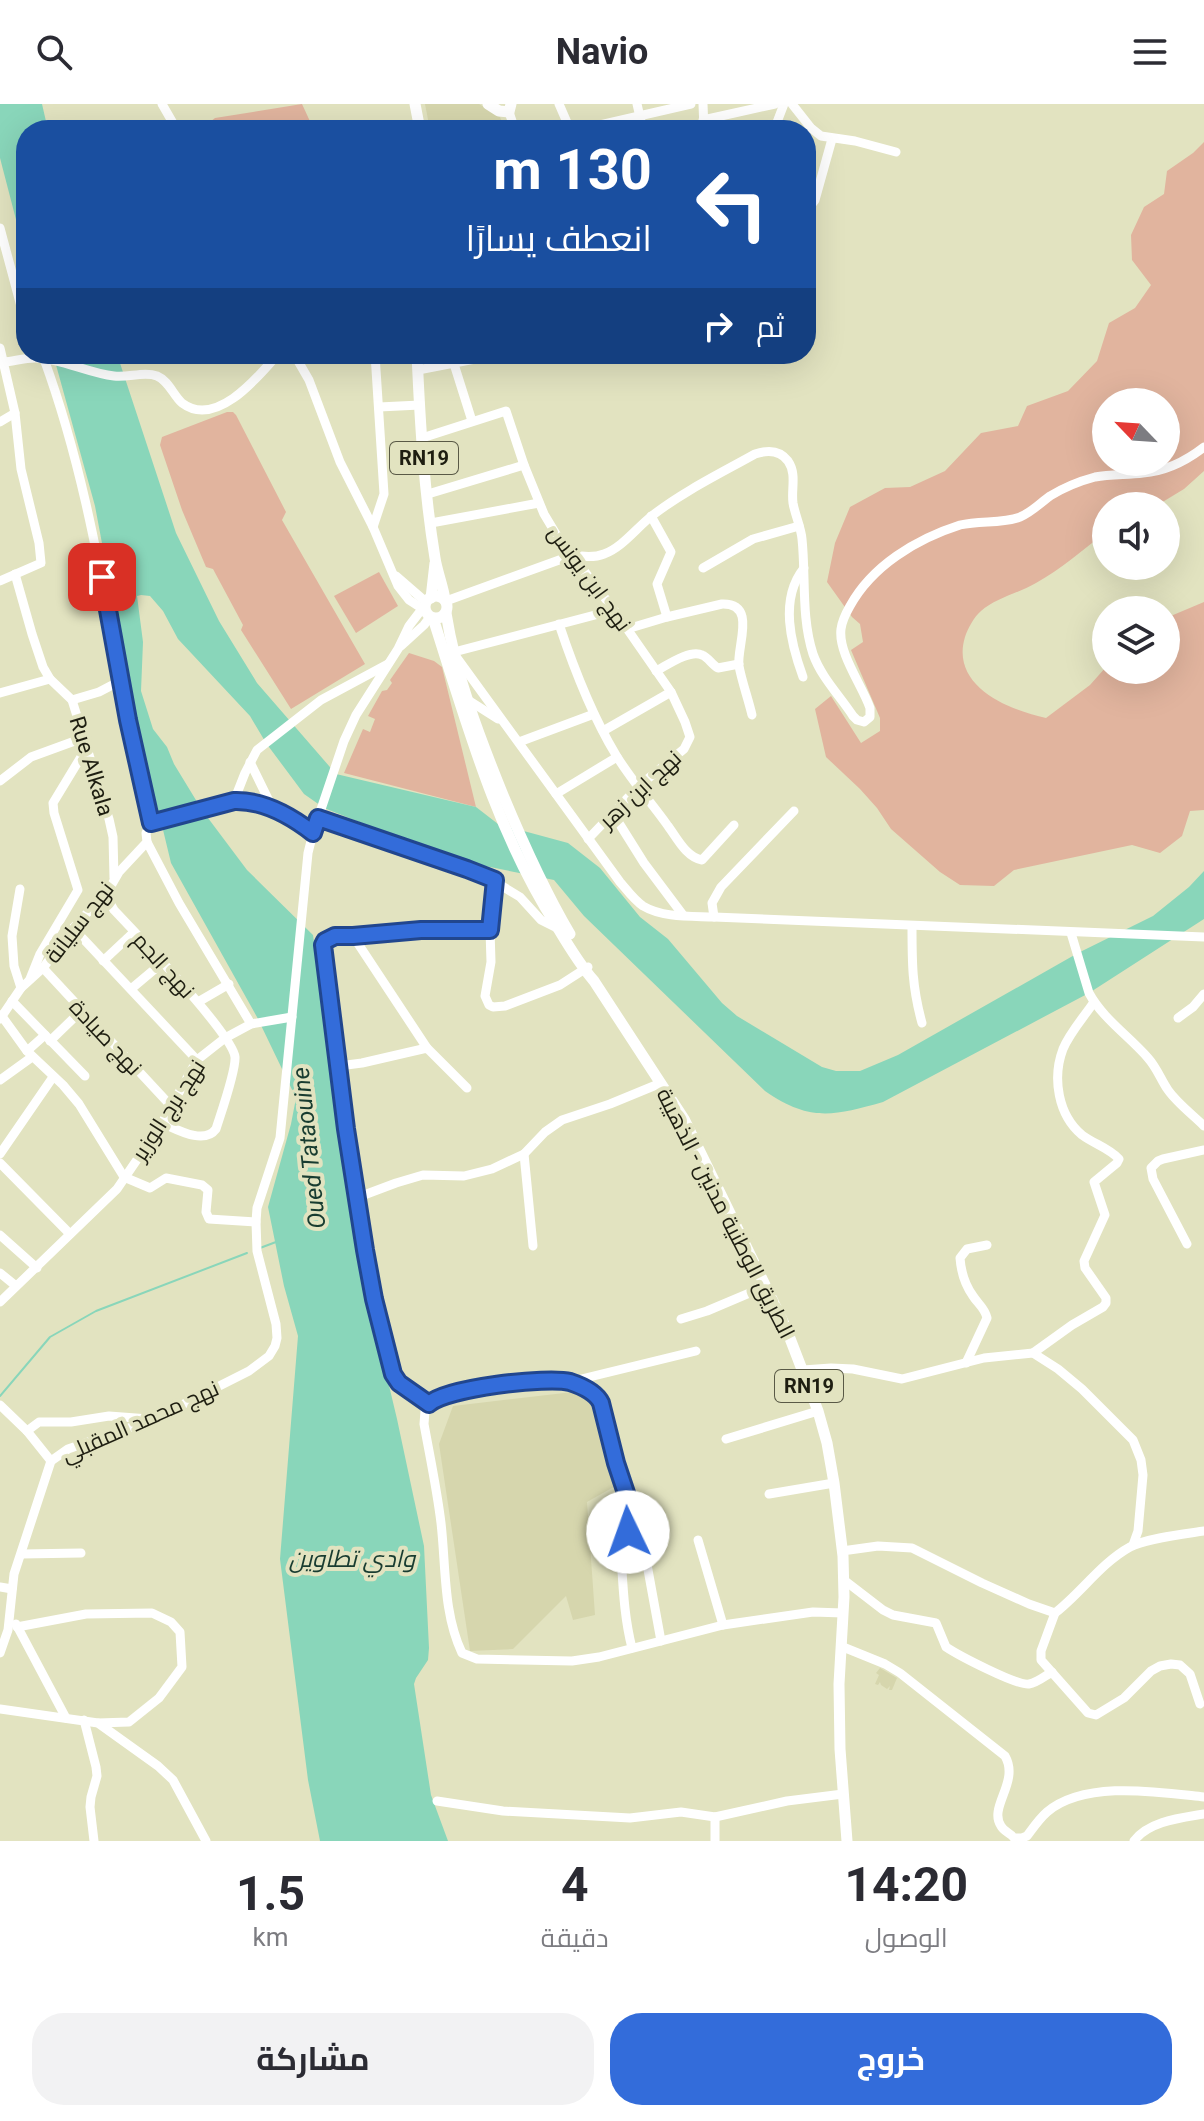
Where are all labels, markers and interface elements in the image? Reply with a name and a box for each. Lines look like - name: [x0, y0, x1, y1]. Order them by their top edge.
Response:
- icon: search: [32, 30, 76, 74]
- icon: menu: [1128, 30, 1172, 74]
- text: Navio: [556, 31, 648, 73]
- text: 130 m: [493, 137, 652, 203]
- icon: left: [680, 152, 784, 256]
- text: انعطف يسارًا: [466, 218, 652, 260]
- icon: right: [696, 304, 740, 348]
- text: ثم: [756, 309, 784, 344]
- north arrow: [1092, 388, 1180, 476]
- map controls: [1092, 388, 1180, 684]
- road number: RN19: [390, 442, 458, 474]
- button: sound: [1092, 492, 1180, 580]
- street label: نهج ابن يونس: [541, 521, 636, 637]
- pin: [68, 543, 136, 611]
- icon: arrive: [80, 555, 124, 599]
- button: layers: [1092, 596, 1180, 684]
- street label: Rue Alkala: [65, 713, 119, 819]
- street label: نهج ابن زهر: [593, 745, 688, 836]
- street label: نهج سليانة: [40, 877, 120, 969]
- street label: نهج الجم: [126, 927, 199, 1005]
- street label: نهج صيادة: [63, 994, 147, 1082]
- street label: نهج برج الوزير: [126, 1055, 212, 1168]
- water label: Oued Tataouine: [287, 1066, 331, 1230]
- street label: الطريق الوطنية مدنين - الذهيبة: [651, 1084, 800, 1343]
- road number: RN19: [775, 1370, 843, 1402]
- street label: نهج محمد المقبلي: [58, 1376, 224, 1471]
- position arrow: [586, 1490, 670, 1574]
- water label: وادي تطاوين: [289, 1545, 417, 1578]
- text: 4: [561, 1856, 588, 1913]
- text: 14:20: [844, 1856, 968, 1913]
- text: 1.5: [236, 1865, 305, 1922]
- text: km: [252, 1922, 288, 1952]
- text: دقيقة: [541, 1923, 609, 1953]
- text: الوصول: [865, 1923, 948, 1953]
- button: مشاركة: [32, 2013, 594, 2105]
- button: خروج: [610, 2013, 1172, 2105]

